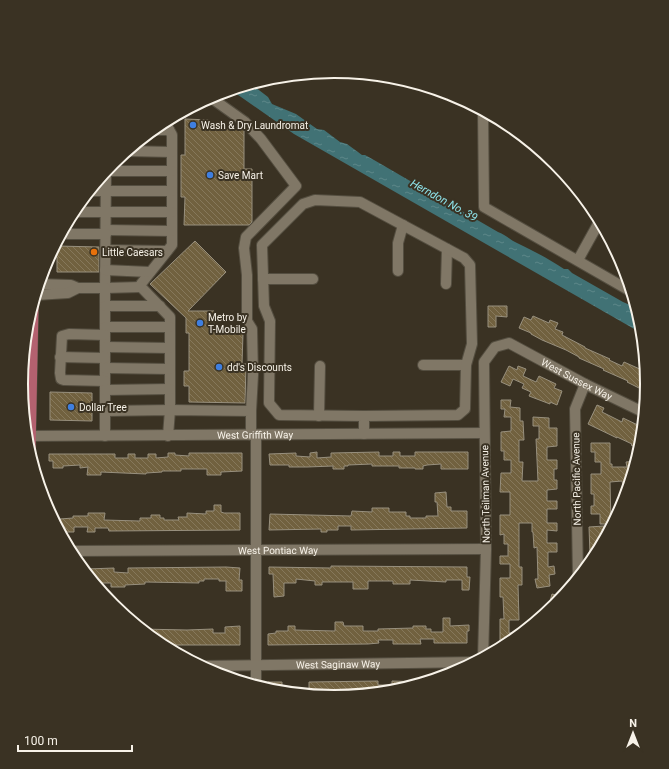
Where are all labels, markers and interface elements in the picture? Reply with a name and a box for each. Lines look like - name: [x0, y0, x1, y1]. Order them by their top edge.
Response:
- marker: Wash & Dry Laundromat: [188, 120, 198, 130]
- place label: Wash & Dry Laundromat: [201, 120, 308, 131]
- marker: Save Mart: [205, 170, 215, 180]
- place label: Save Mart: [218, 170, 263, 181]
- water label: Herndon No. 39: [408, 177, 480, 224]
- marker: Little Caesars: [89, 247, 99, 257]
- place label: Little Caesars: [102, 247, 163, 258]
- place label: Metro by T-Mobile: [208, 312, 247, 335]
- marker: Metro by T-Mobile: [195, 318, 205, 328]
- street label: West Sussex Way: [539, 356, 614, 402]
- marker: dd's Discounts: [214, 362, 224, 372]
- place label: dd's Discounts: [227, 362, 292, 373]
- marker: Dollar Tree: [66, 402, 76, 412]
- place label: Dollar Tree: [79, 402, 127, 413]
- street label: West Griffith Way: [217, 429, 293, 441]
- street label: North Pacific Avenue: [570, 432, 583, 526]
- street label: North Teilman Avenue: [479, 445, 492, 543]
- street label: West Pontiac Way: [238, 545, 318, 556]
- street label: West Saginaw Way: [296, 658, 380, 671]
- north arrow: [613, 713, 653, 753]
- text: N: [629, 717, 637, 730]
- scale bar: [18, 727, 132, 753]
- text: 100 m: [24, 734, 58, 748]

